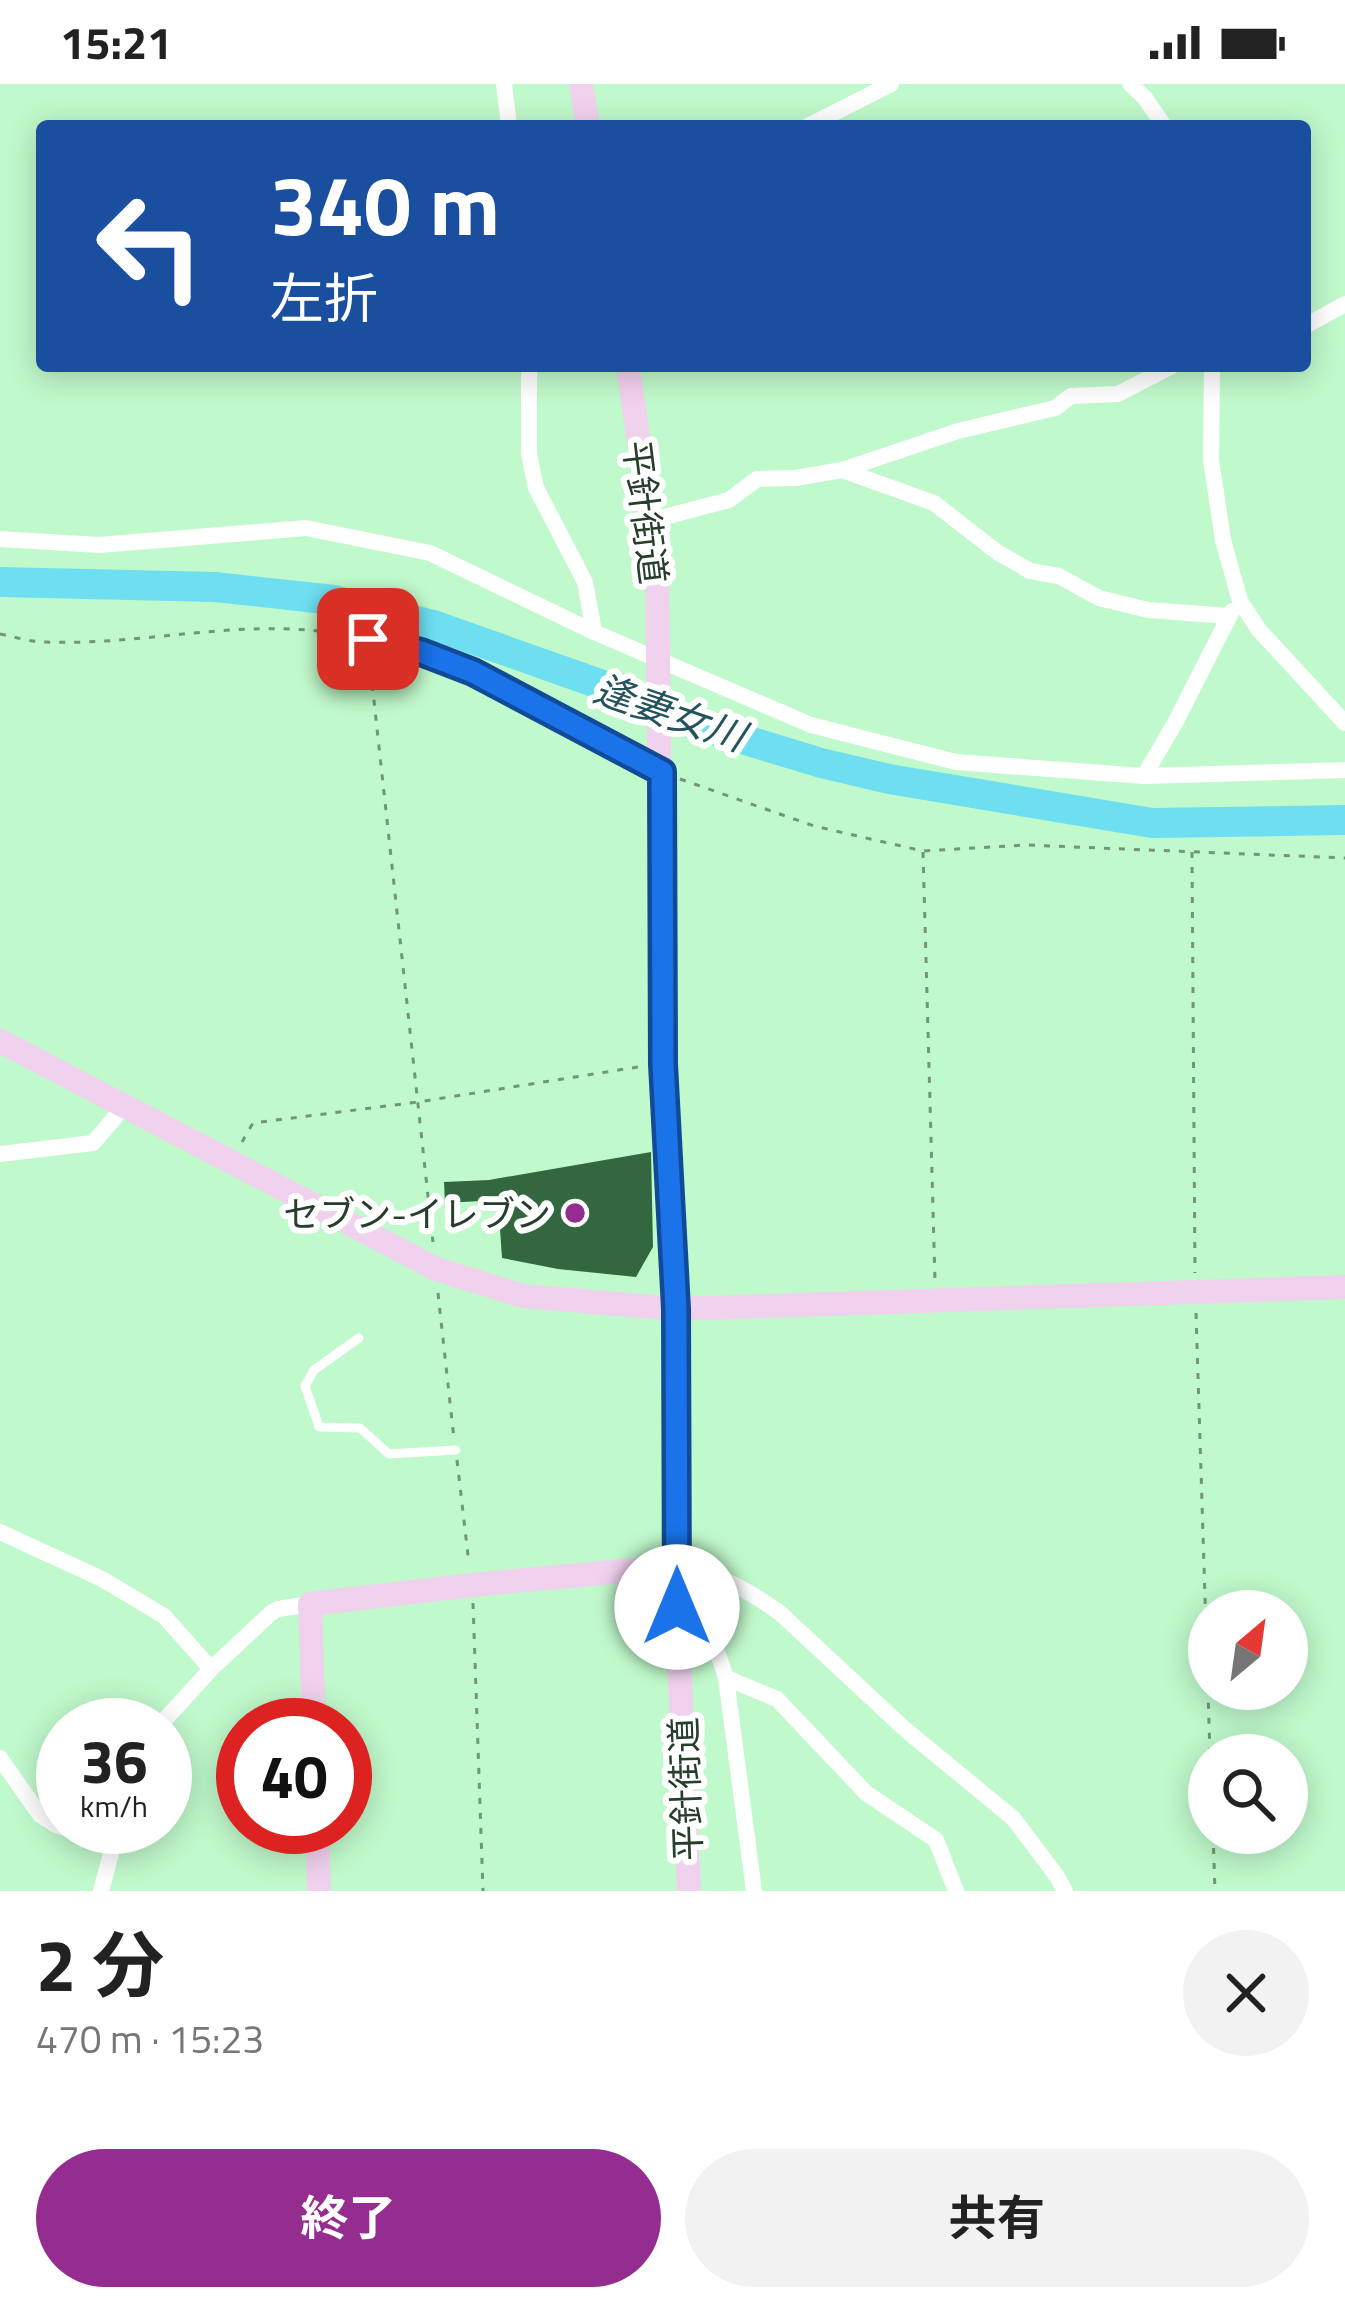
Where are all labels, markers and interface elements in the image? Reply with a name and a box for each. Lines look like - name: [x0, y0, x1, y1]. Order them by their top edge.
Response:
- text: 15:21: [60, 8, 172, 76]
- text: 340 m: [270, 140, 500, 268]
- icon: left: [72, 168, 228, 324]
- text: 左折: [270, 257, 378, 339]
- street label: 平針街道: [610, 437, 682, 587]
- pin: [317, 588, 419, 690]
- icon: arrive: [335, 606, 401, 672]
- water label: 逢妻女川: [587, 659, 757, 767]
- place label: セブン-イレブン: [283, 1186, 551, 1241]
- marker: セブン-イレブン: [562, 1200, 588, 1226]
- position arrow: [614, 1544, 740, 1670]
- north arrow: [1188, 1590, 1308, 1710]
- map controls: [1188, 1590, 1308, 1854]
- speed limit sign: 40: [216, 1698, 372, 1854]
- text: 36: [80, 1715, 148, 1806]
- street label: 平針街道: [655, 1716, 715, 1862]
- button: search: [1188, 1734, 1308, 1854]
- text: km/h: [80, 1783, 148, 1829]
- text: 2 分: [36, 1909, 164, 2019]
- button: close: [1183, 1930, 1309, 2056]
- text: 470 m · 15:23: [36, 2009, 264, 2068]
- button: 終了: [36, 2149, 661, 2287]
- button: 共有: [685, 2149, 1309, 2287]

